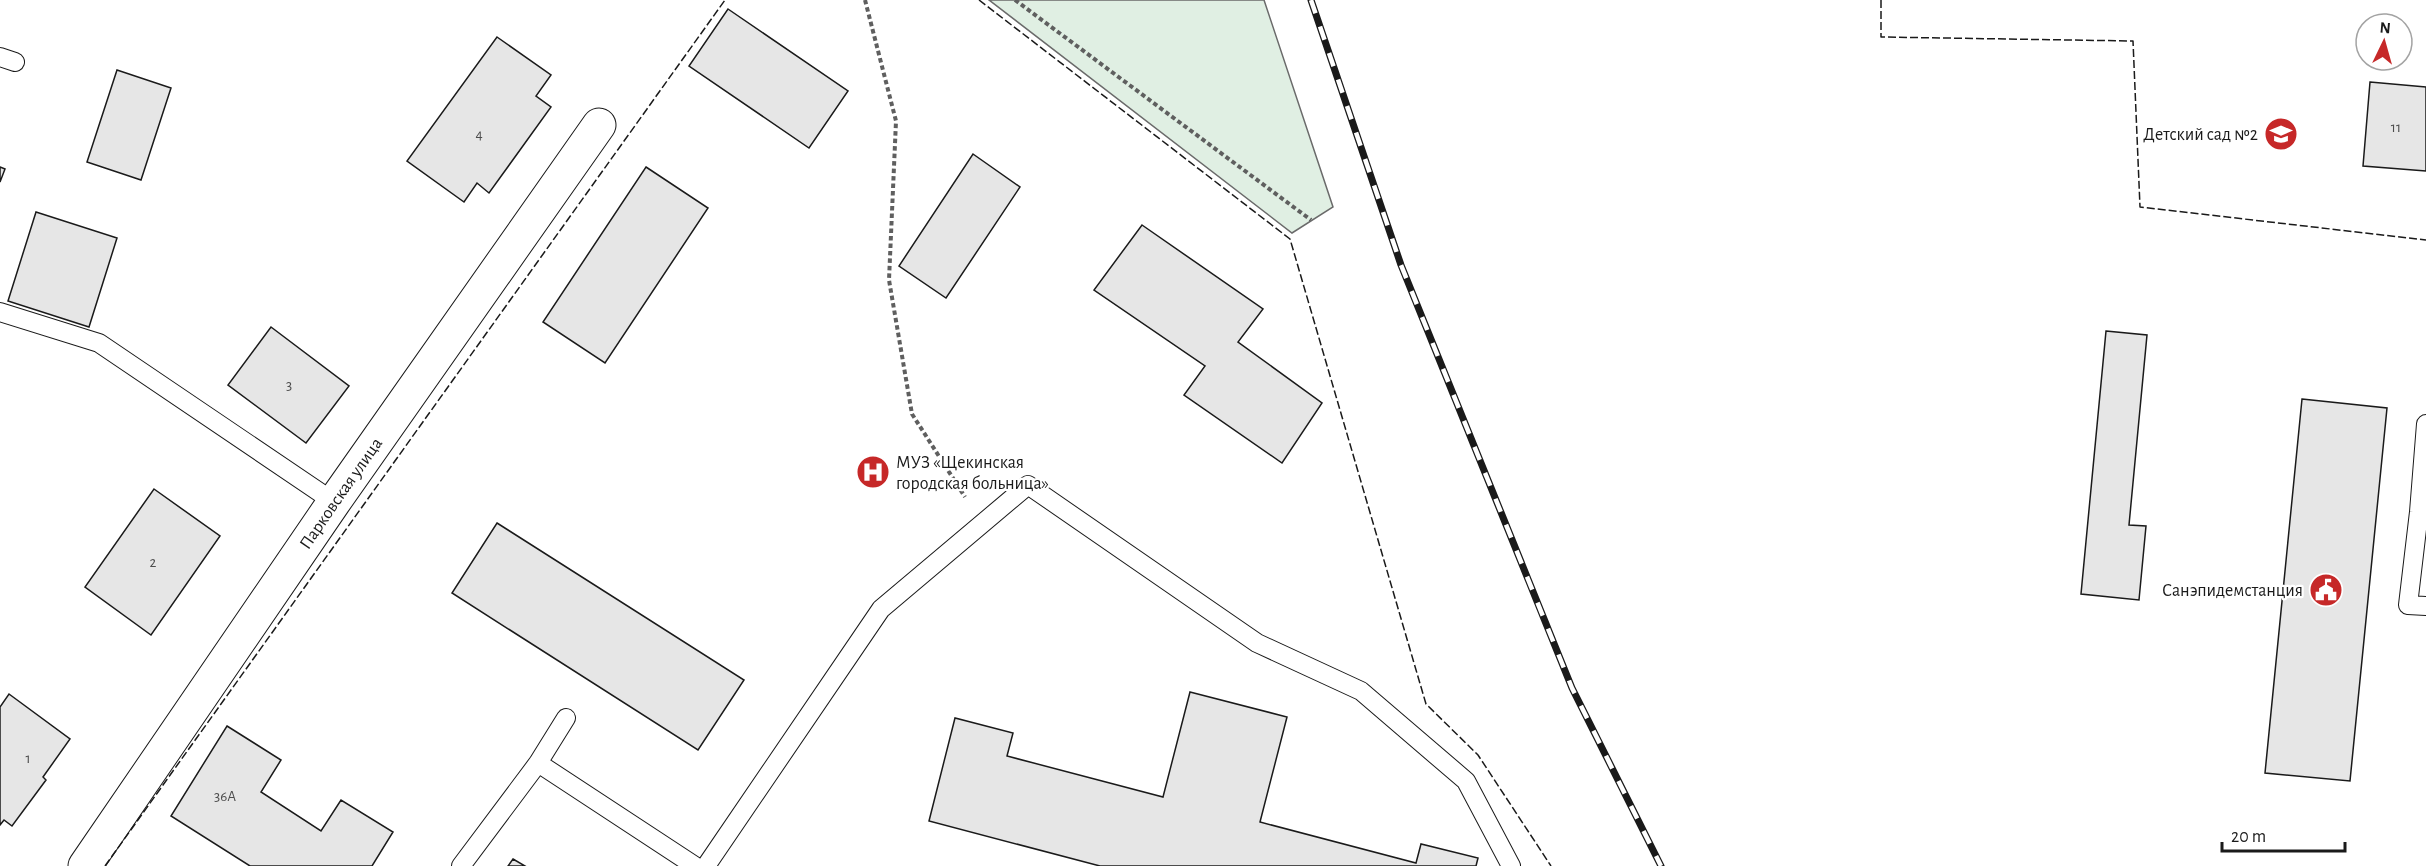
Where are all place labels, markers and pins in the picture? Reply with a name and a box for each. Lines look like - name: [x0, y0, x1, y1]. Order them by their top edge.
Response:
- school or university icon: Детский сад №2: [2263, 116, 2299, 152]
- place label: Детский сад №2: [2143, 126, 2258, 144]
- hospital icon: МУЗ «Щекинская городская больница»: [855, 454, 891, 490]
- place label: МУЗ «Щекинская городская больница»: [896, 454, 1049, 493]
- public building icon: Санэпидемстанция: [2308, 572, 2344, 608]
- place label: Санэпидемстанция: [2162, 582, 2303, 600]

